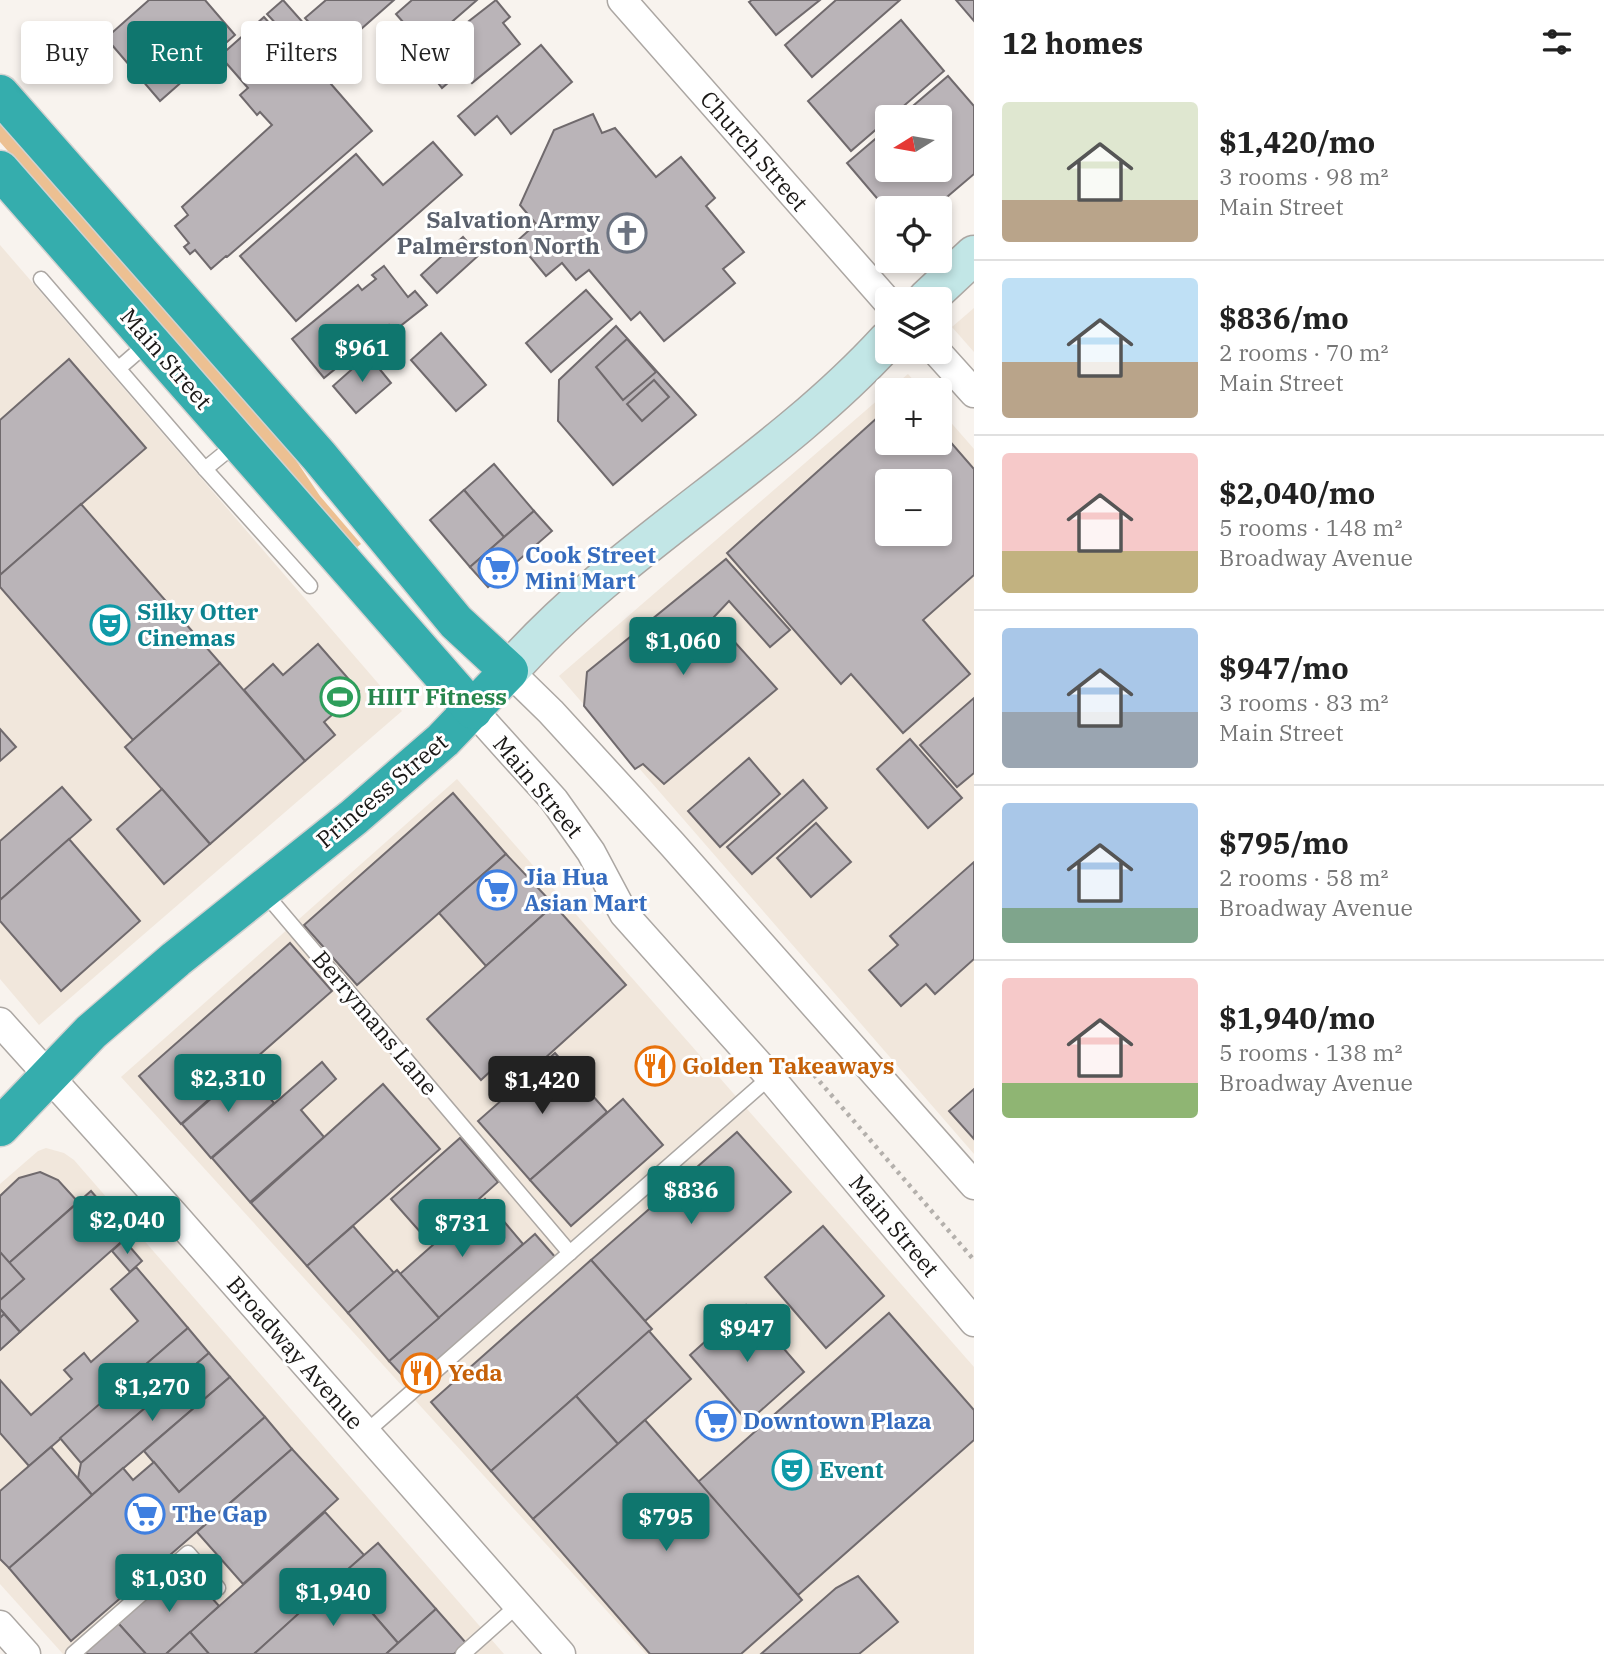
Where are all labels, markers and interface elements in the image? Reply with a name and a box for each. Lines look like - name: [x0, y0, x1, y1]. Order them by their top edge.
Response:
- chip: Buy: [21, 21, 113, 84]
- chip: Rent: [127, 21, 227, 84]
- chip: Filters: [241, 21, 362, 84]
- chip: New: [376, 21, 474, 84]
- text: 12 homes: [1002, 23, 1143, 62]
- icon: filters: [1538, 23, 1576, 61]
- street label: Church Street: [694, 84, 815, 217]
- north arrow: [875, 105, 952, 182]
- map controls: [875, 105, 952, 546]
- text: $1,420/mo: [1219, 122, 1375, 161]
- icon: home: [1058, 130, 1142, 214]
- text: 3 rooms · 98 m²: [1219, 161, 1389, 191]
- text: Main Street: [1219, 191, 1344, 221]
- button: locate: [875, 196, 952, 273]
- place label: Salvation Army Palmerston North: [397, 204, 600, 260]
- church icon: Salvation Army Palmerston North: [606, 212, 648, 254]
- button: layers: [875, 287, 952, 364]
- text: $836/mo: [1219, 298, 1349, 337]
- street label: Main Street: [115, 302, 219, 415]
- icon: home: [1058, 306, 1142, 390]
- pin: $961: [321, 324, 403, 384]
- text: $961: [334, 332, 390, 362]
- text: 2 rooms · 70 m²: [1219, 337, 1389, 367]
- text: Main Street: [1219, 367, 1344, 397]
- button: +: [875, 378, 952, 455]
- button: −: [875, 469, 952, 546]
- text: $2,040/mo: [1219, 473, 1375, 512]
- icon: home: [1058, 481, 1142, 565]
- text: 5 rooms · 148 m²: [1219, 512, 1402, 542]
- place label: Cook Street Mini Mart: [525, 539, 656, 595]
- text: Broadway Avenue: [1219, 542, 1413, 572]
- supermarket icon: Cook Street Mini Mart: [477, 547, 519, 589]
- place label: Silky Otter Cinemas: [137, 596, 259, 652]
- theatre icon: Silky Otter Cinemas: [89, 604, 131, 646]
- pin: $1,060: [626, 618, 740, 677]
- text: $1,060: [645, 625, 721, 655]
- text: $947/mo: [1219, 648, 1349, 687]
- icon: home: [1058, 656, 1142, 740]
- sports icon: HIIT Fitness: [319, 676, 361, 718]
- place label: HIIT Fitness: [367, 681, 507, 711]
- text: 3 rooms · 83 m²: [1219, 687, 1389, 717]
- text: Main Street: [1219, 717, 1344, 747]
- street label: Princess Street: [309, 727, 453, 854]
- street label: Main Street: [487, 729, 590, 844]
- text: $795/mo: [1219, 823, 1349, 862]
- icon: home: [1058, 831, 1142, 915]
- place label: Jia Hua Asian Mart: [524, 861, 648, 917]
- text: 2 rooms · 58 m²: [1219, 862, 1389, 892]
- supermarket icon: Jia Hua Asian Mart: [476, 869, 518, 911]
- text: Broadway Avenue: [1219, 892, 1413, 922]
- street label: Berrymans Lane: [306, 944, 445, 1101]
- text: $1,940/mo: [1219, 998, 1375, 1037]
- icon: home: [1058, 1006, 1142, 1090]
- text: 5 rooms · 138 m²: [1219, 1037, 1402, 1067]
- restaurant icon: Golden Takeaways: [634, 1045, 676, 1087]
- place label: Golden Takeaways: [682, 1050, 894, 1080]
- pin: $2,310: [171, 1054, 285, 1114]
- pin: $1,420: [485, 1056, 599, 1116]
- text: $2,310: [190, 1062, 266, 1092]
- text: $1,420: [504, 1064, 580, 1094]
- text: Broadway Avenue: [1219, 1067, 1413, 1097]
- pin: $836: [650, 1166, 732, 1226]
- street label: Main Street: [843, 1168, 946, 1283]
- text: $836: [663, 1174, 719, 1204]
- pin: $2,040: [70, 1196, 184, 1256]
- pin: $731: [421, 1200, 503, 1259]
- text: $2,040: [89, 1204, 165, 1234]
- text: $731: [434, 1207, 490, 1237]
- street label: Broadway Avenue: [221, 1269, 371, 1435]
- pin: $947: [706, 1304, 788, 1364]
- text: $947: [719, 1312, 775, 1342]
- restaurant icon: Yeda: [400, 1352, 442, 1394]
- place label: Yeda: [448, 1357, 503, 1387]
- pin: $1,270: [95, 1364, 209, 1423]
- text: $1,270: [114, 1371, 190, 1401]
- supermarket icon: Downtown Plaza: [695, 1400, 737, 1442]
- place label: Downtown Plaza: [743, 1405, 932, 1435]
- theatre icon: Event: [771, 1449, 813, 1491]
- place label: Event: [819, 1454, 884, 1484]
- supermarket icon: The Gap: [124, 1493, 166, 1535]
- pin: $795: [625, 1494, 707, 1553]
- place label: The Gap: [172, 1498, 268, 1528]
- text: $795: [638, 1501, 694, 1531]
- pin: $1,030: [112, 1554, 226, 1614]
- text: $1,030: [131, 1562, 207, 1592]
- pin: $1,940: [276, 1568, 390, 1628]
- text: $1,940: [295, 1576, 371, 1606]

